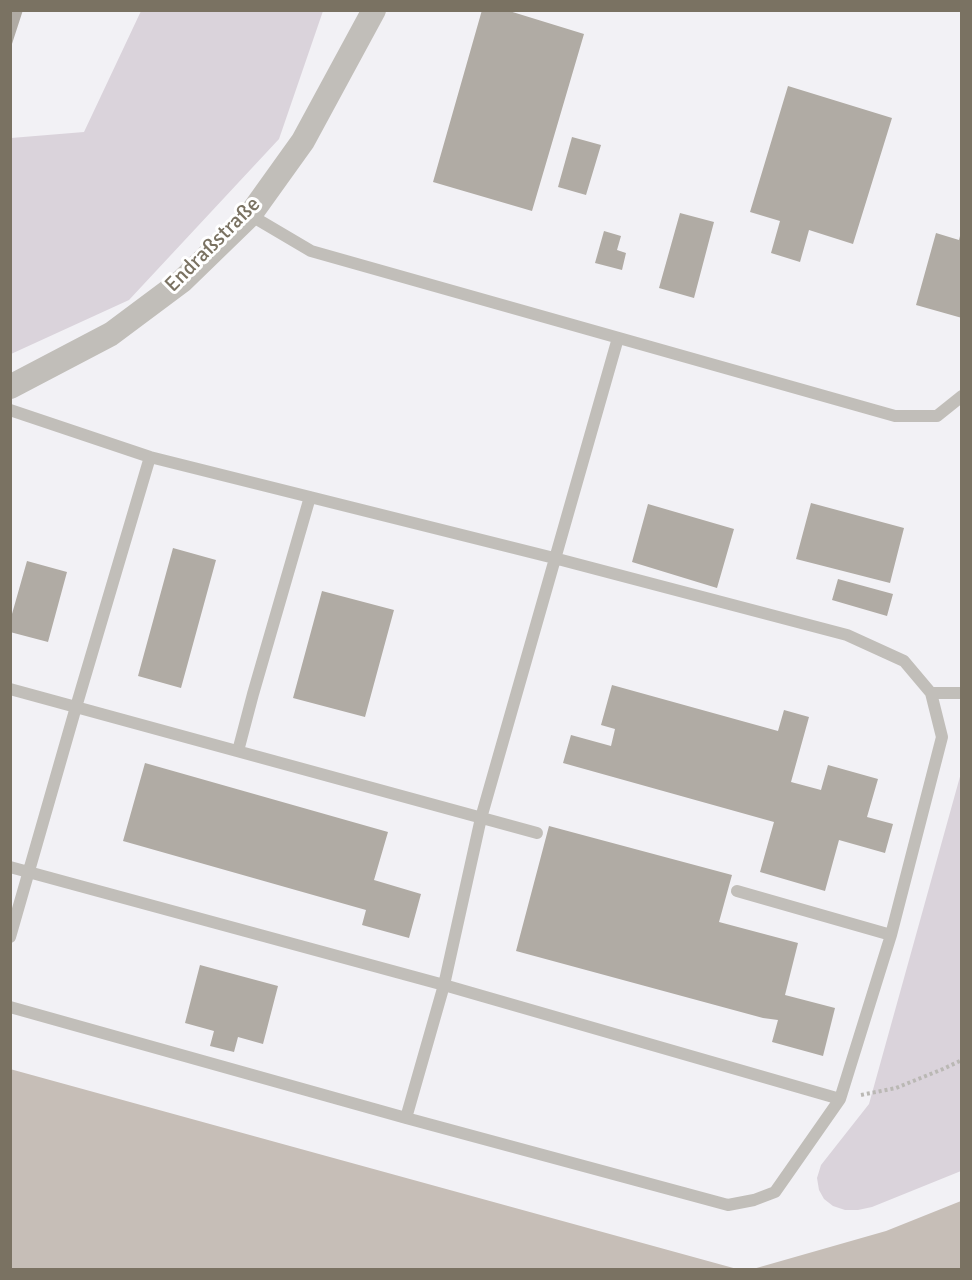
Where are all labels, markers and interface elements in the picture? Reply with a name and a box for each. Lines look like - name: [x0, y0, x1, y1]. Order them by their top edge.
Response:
- street label: Endraßstraße: [160, 192, 266, 298]

